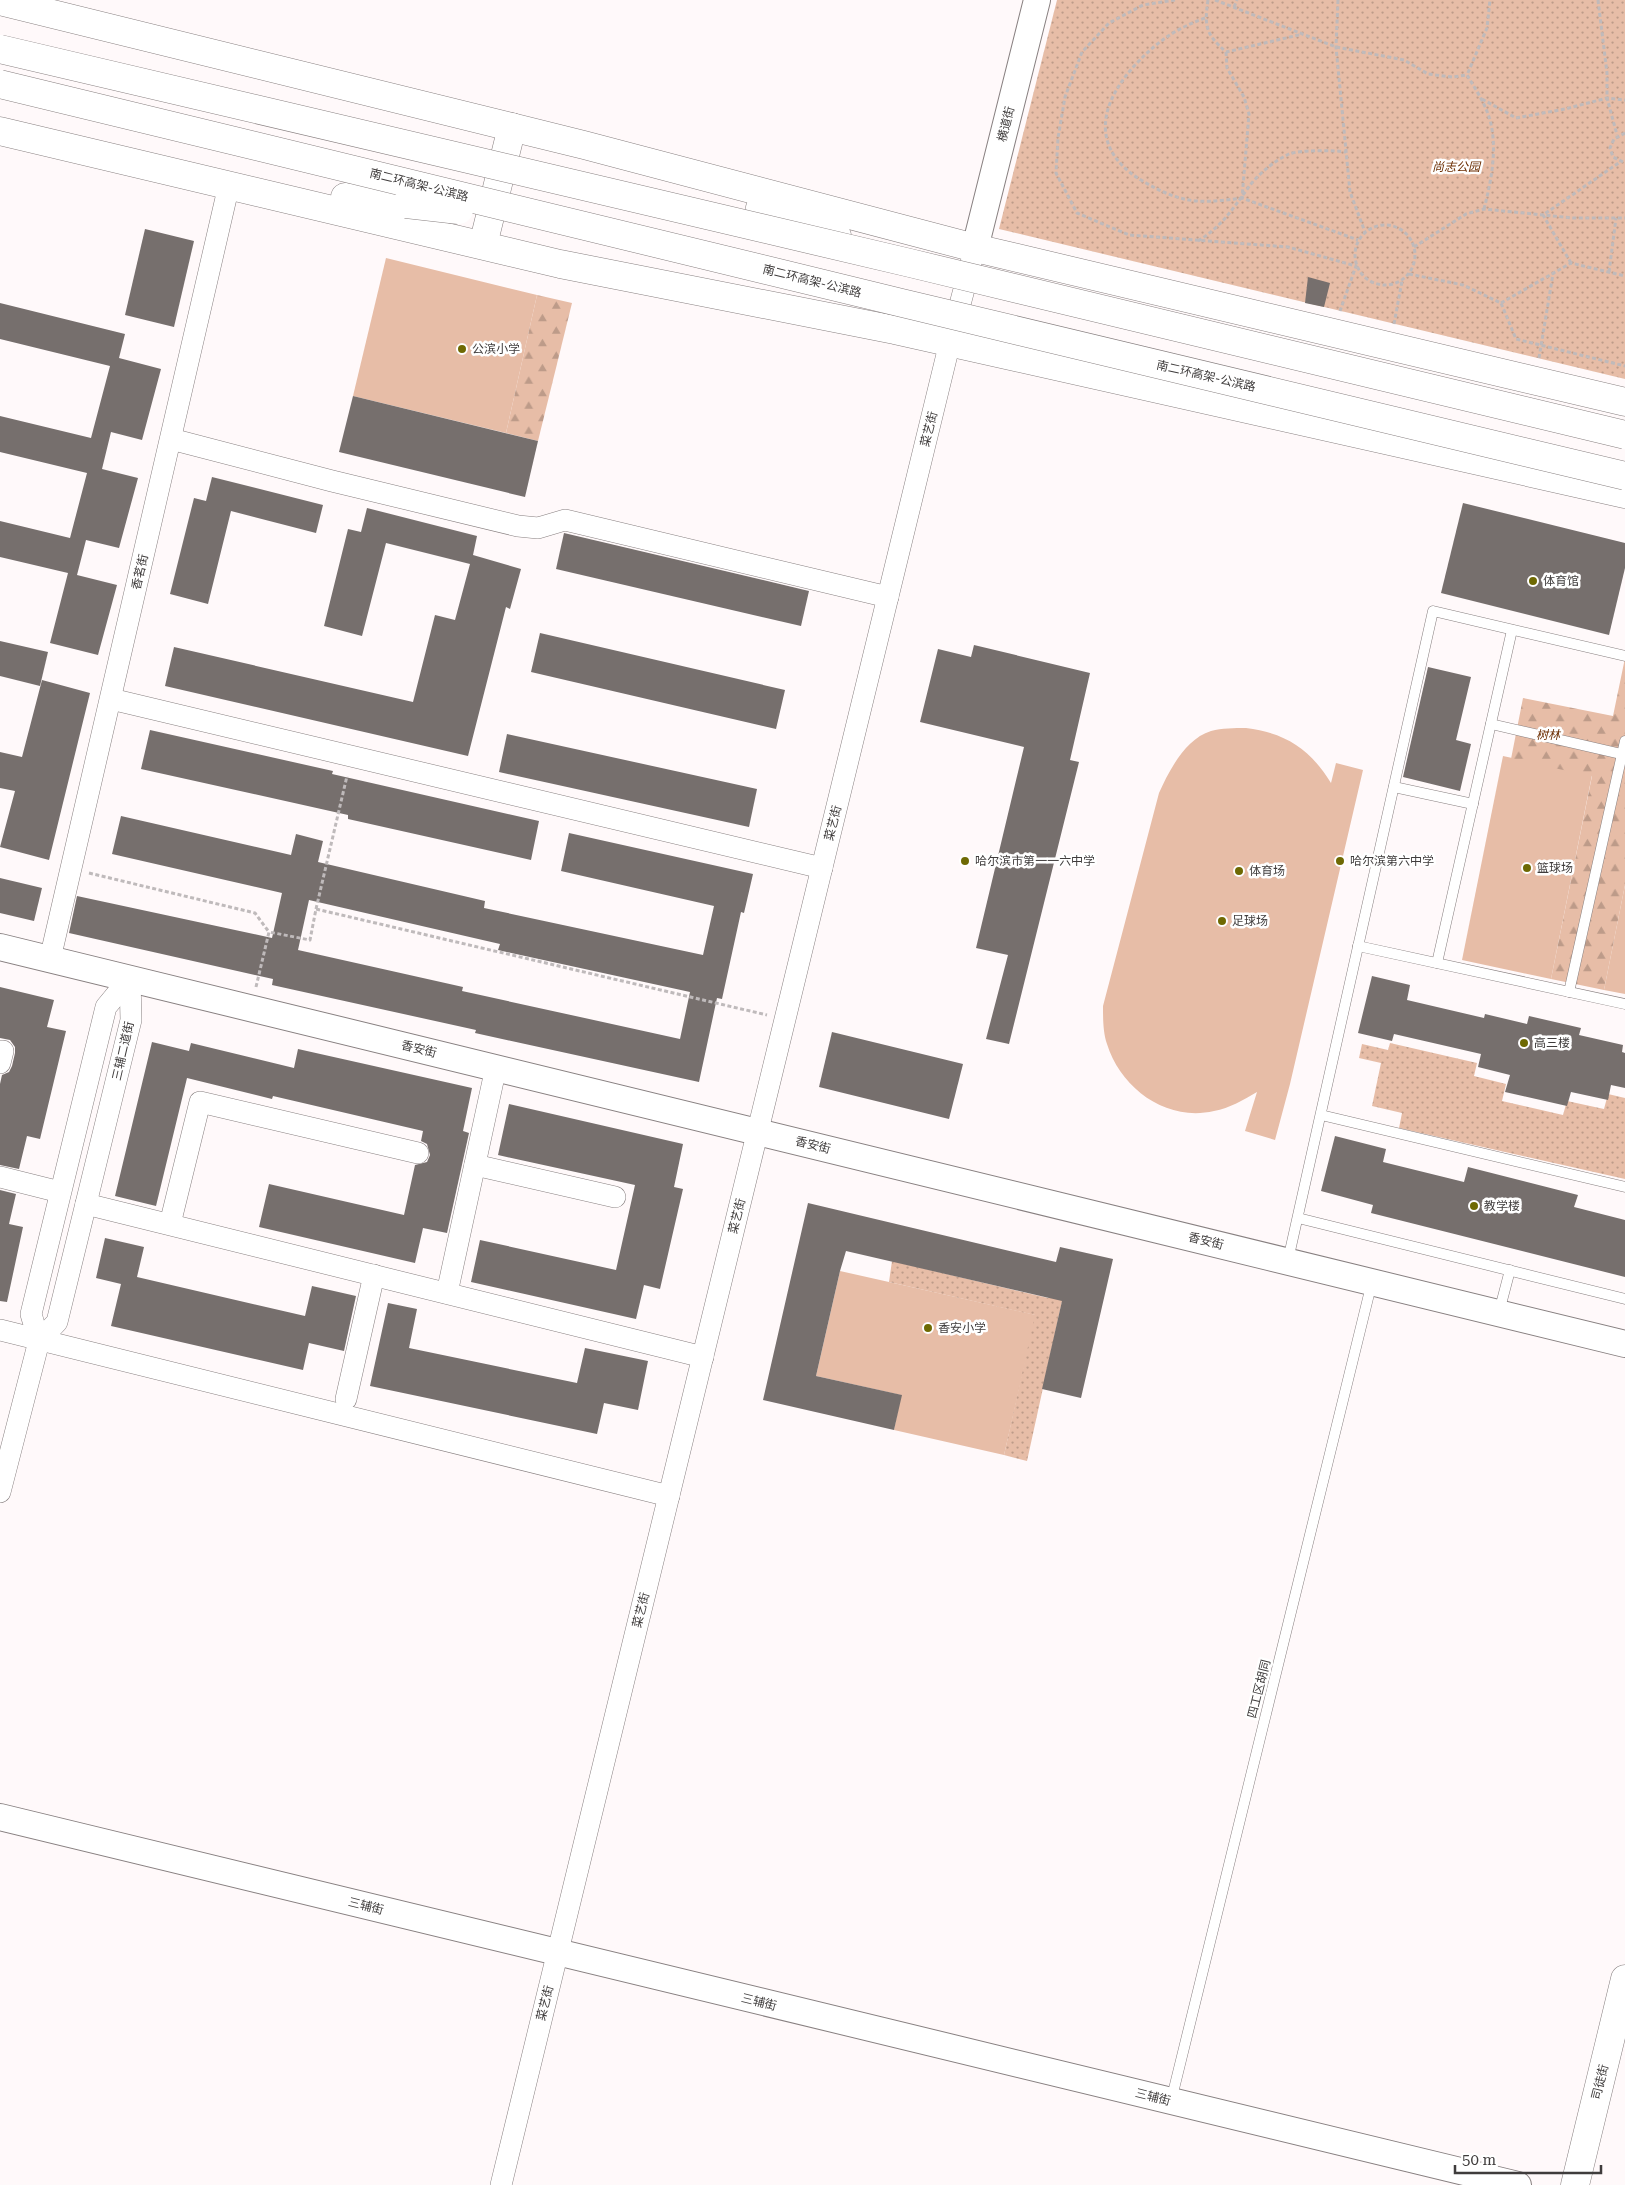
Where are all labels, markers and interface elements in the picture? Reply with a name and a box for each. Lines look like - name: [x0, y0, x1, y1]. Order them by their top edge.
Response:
- street label: 横道街: [995, 105, 1017, 143]
- park label: 尚志公园: [1432, 160, 1482, 174]
- street label: 南二环高架-公滨路: [368, 166, 470, 204]
- street label: 南二环高架-公滨路: [761, 262, 863, 300]
- place label: 公滨小学: [472, 342, 520, 356]
- marker: 公滨小学: [456, 343, 468, 355]
- street label: 南二环高架-公滨路: [1155, 358, 1257, 394]
- street label: 菜艺街: [918, 410, 940, 448]
- street label: 香茗街: [129, 553, 151, 591]
- place label: 体育馆: [1543, 574, 1579, 588]
- marker: 体育馆: [1527, 575, 1539, 587]
- park label: 树林: [1536, 728, 1562, 742]
- street label: 菜艺街: [822, 804, 844, 842]
- place label: 哈尔滨市第一一六中学: [975, 854, 1095, 868]
- place label: 哈尔滨第六中学: [1350, 854, 1434, 868]
- marker: 哈尔滨市第一一六中学: [959, 855, 971, 867]
- marker: 哈尔滨第六中学: [1334, 855, 1346, 867]
- place label: 篮球场: [1537, 861, 1573, 875]
- marker: 篮球场: [1521, 862, 1533, 874]
- place label: 体育场: [1249, 864, 1285, 878]
- marker: 体育场: [1233, 865, 1245, 877]
- place label: 足球场: [1232, 914, 1268, 928]
- marker: 足球场: [1216, 915, 1228, 927]
- street label: 三辅二道街: [109, 1020, 137, 1082]
- place label: 高三楼: [1534, 1036, 1570, 1050]
- marker: 高三楼: [1518, 1037, 1530, 1049]
- street label: 香安街: [400, 1038, 438, 1060]
- street label: 香安街: [794, 1134, 832, 1156]
- street label: 菜艺街: [726, 1197, 748, 1235]
- place label: 教学楼: [1484, 1199, 1520, 1213]
- marker: 教学楼: [1468, 1200, 1480, 1212]
- street label: 香安街: [1187, 1230, 1225, 1252]
- place label: 香安小学: [938, 1321, 986, 1335]
- marker: 香安小学: [922, 1322, 934, 1334]
- street label: 菜艺街: [630, 1591, 652, 1629]
- street label: 四工区胡同: [1245, 1658, 1273, 1720]
- street label: 三辅街: [347, 1895, 385, 1917]
- street label: 菜艺街: [534, 1984, 556, 2022]
- street label: 三辅街: [740, 1991, 778, 2013]
- street label: 司徒街: [1589, 2063, 1611, 2101]
- street label: 三辅街: [1134, 2086, 1172, 2108]
- scale bar: [1455, 2142, 1601, 2174]
- text: 50 m: [1462, 2151, 1497, 2169]

